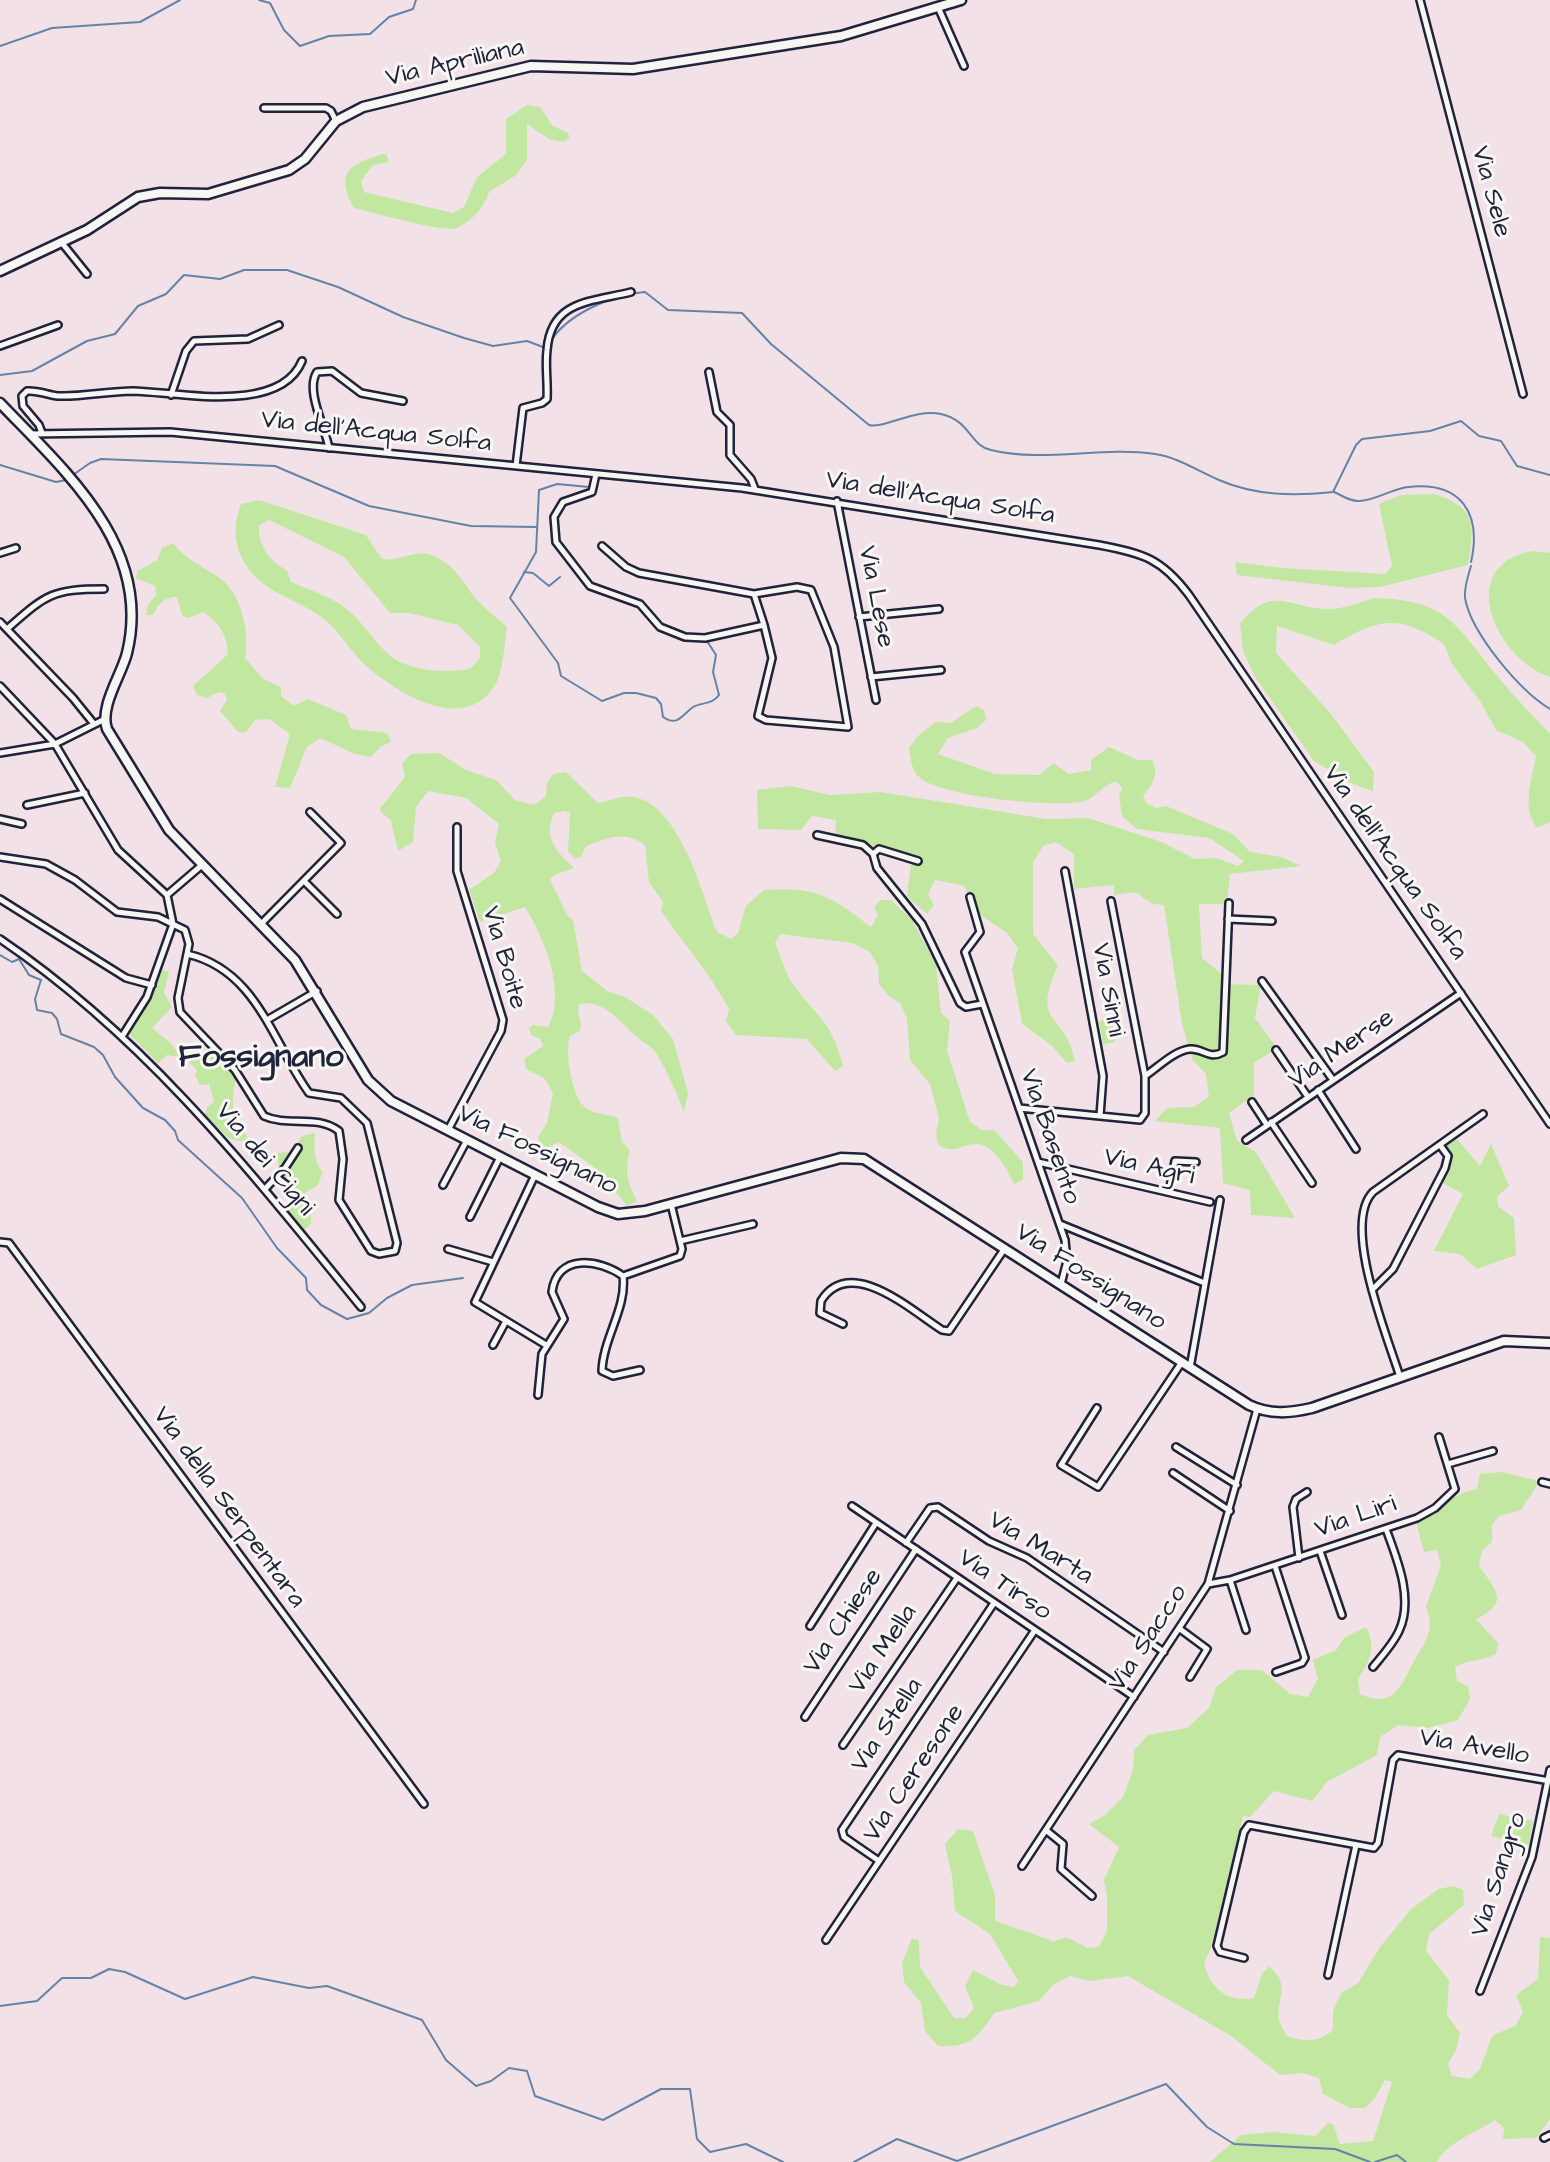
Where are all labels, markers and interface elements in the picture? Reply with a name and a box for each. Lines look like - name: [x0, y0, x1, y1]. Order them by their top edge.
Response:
- street label: Via Apriliana: [383, 33, 527, 95]
- street label: Via Sele: [1463, 143, 1517, 241]
- street label: Via dell'Acqua Solfa: [259, 405, 493, 461]
- street label: Via dell'Acqua Solfa: [823, 466, 1057, 532]
- street label: Via Lese: [850, 543, 900, 651]
- street label: Via dell'Acqua Solfa: [1315, 759, 1473, 967]
- street label: Via Boite: [473, 903, 533, 1013]
- street label: Via Sinni: [1083, 941, 1131, 1039]
- street label: Via Merse: [1283, 1003, 1401, 1097]
- district label: Fossignano: [179, 1039, 343, 1079]
- street label: Via Basento: [1011, 1065, 1087, 1209]
- street label: Via dei Cigni: [208, 1097, 320, 1223]
- street label: Via Fossignano: [452, 1099, 622, 1203]
- street label: Via Agri: [1101, 1142, 1197, 1194]
- street label: Via Fossignano: [1009, 1218, 1171, 1338]
- street label: Via della Serpentara: [145, 1401, 311, 1615]
- street label: Via Liri: [1311, 1490, 1401, 1546]
- street label: Via Marta: [982, 1506, 1098, 1592]
- street label: Via Tirso: [951, 1543, 1057, 1629]
- street label: Via Chiese: [797, 1563, 891, 1681]
- street label: Via Sacco: [1103, 1580, 1195, 1698]
- street label: Via Mella: [843, 1599, 925, 1701]
- street label: Via Stella: [845, 1673, 931, 1779]
- street label: Via Ceresone: [857, 1699, 973, 1849]
- street label: Via Avello: [1417, 1723, 1531, 1773]
- street label: Via Sangro: [1465, 1809, 1535, 1941]

